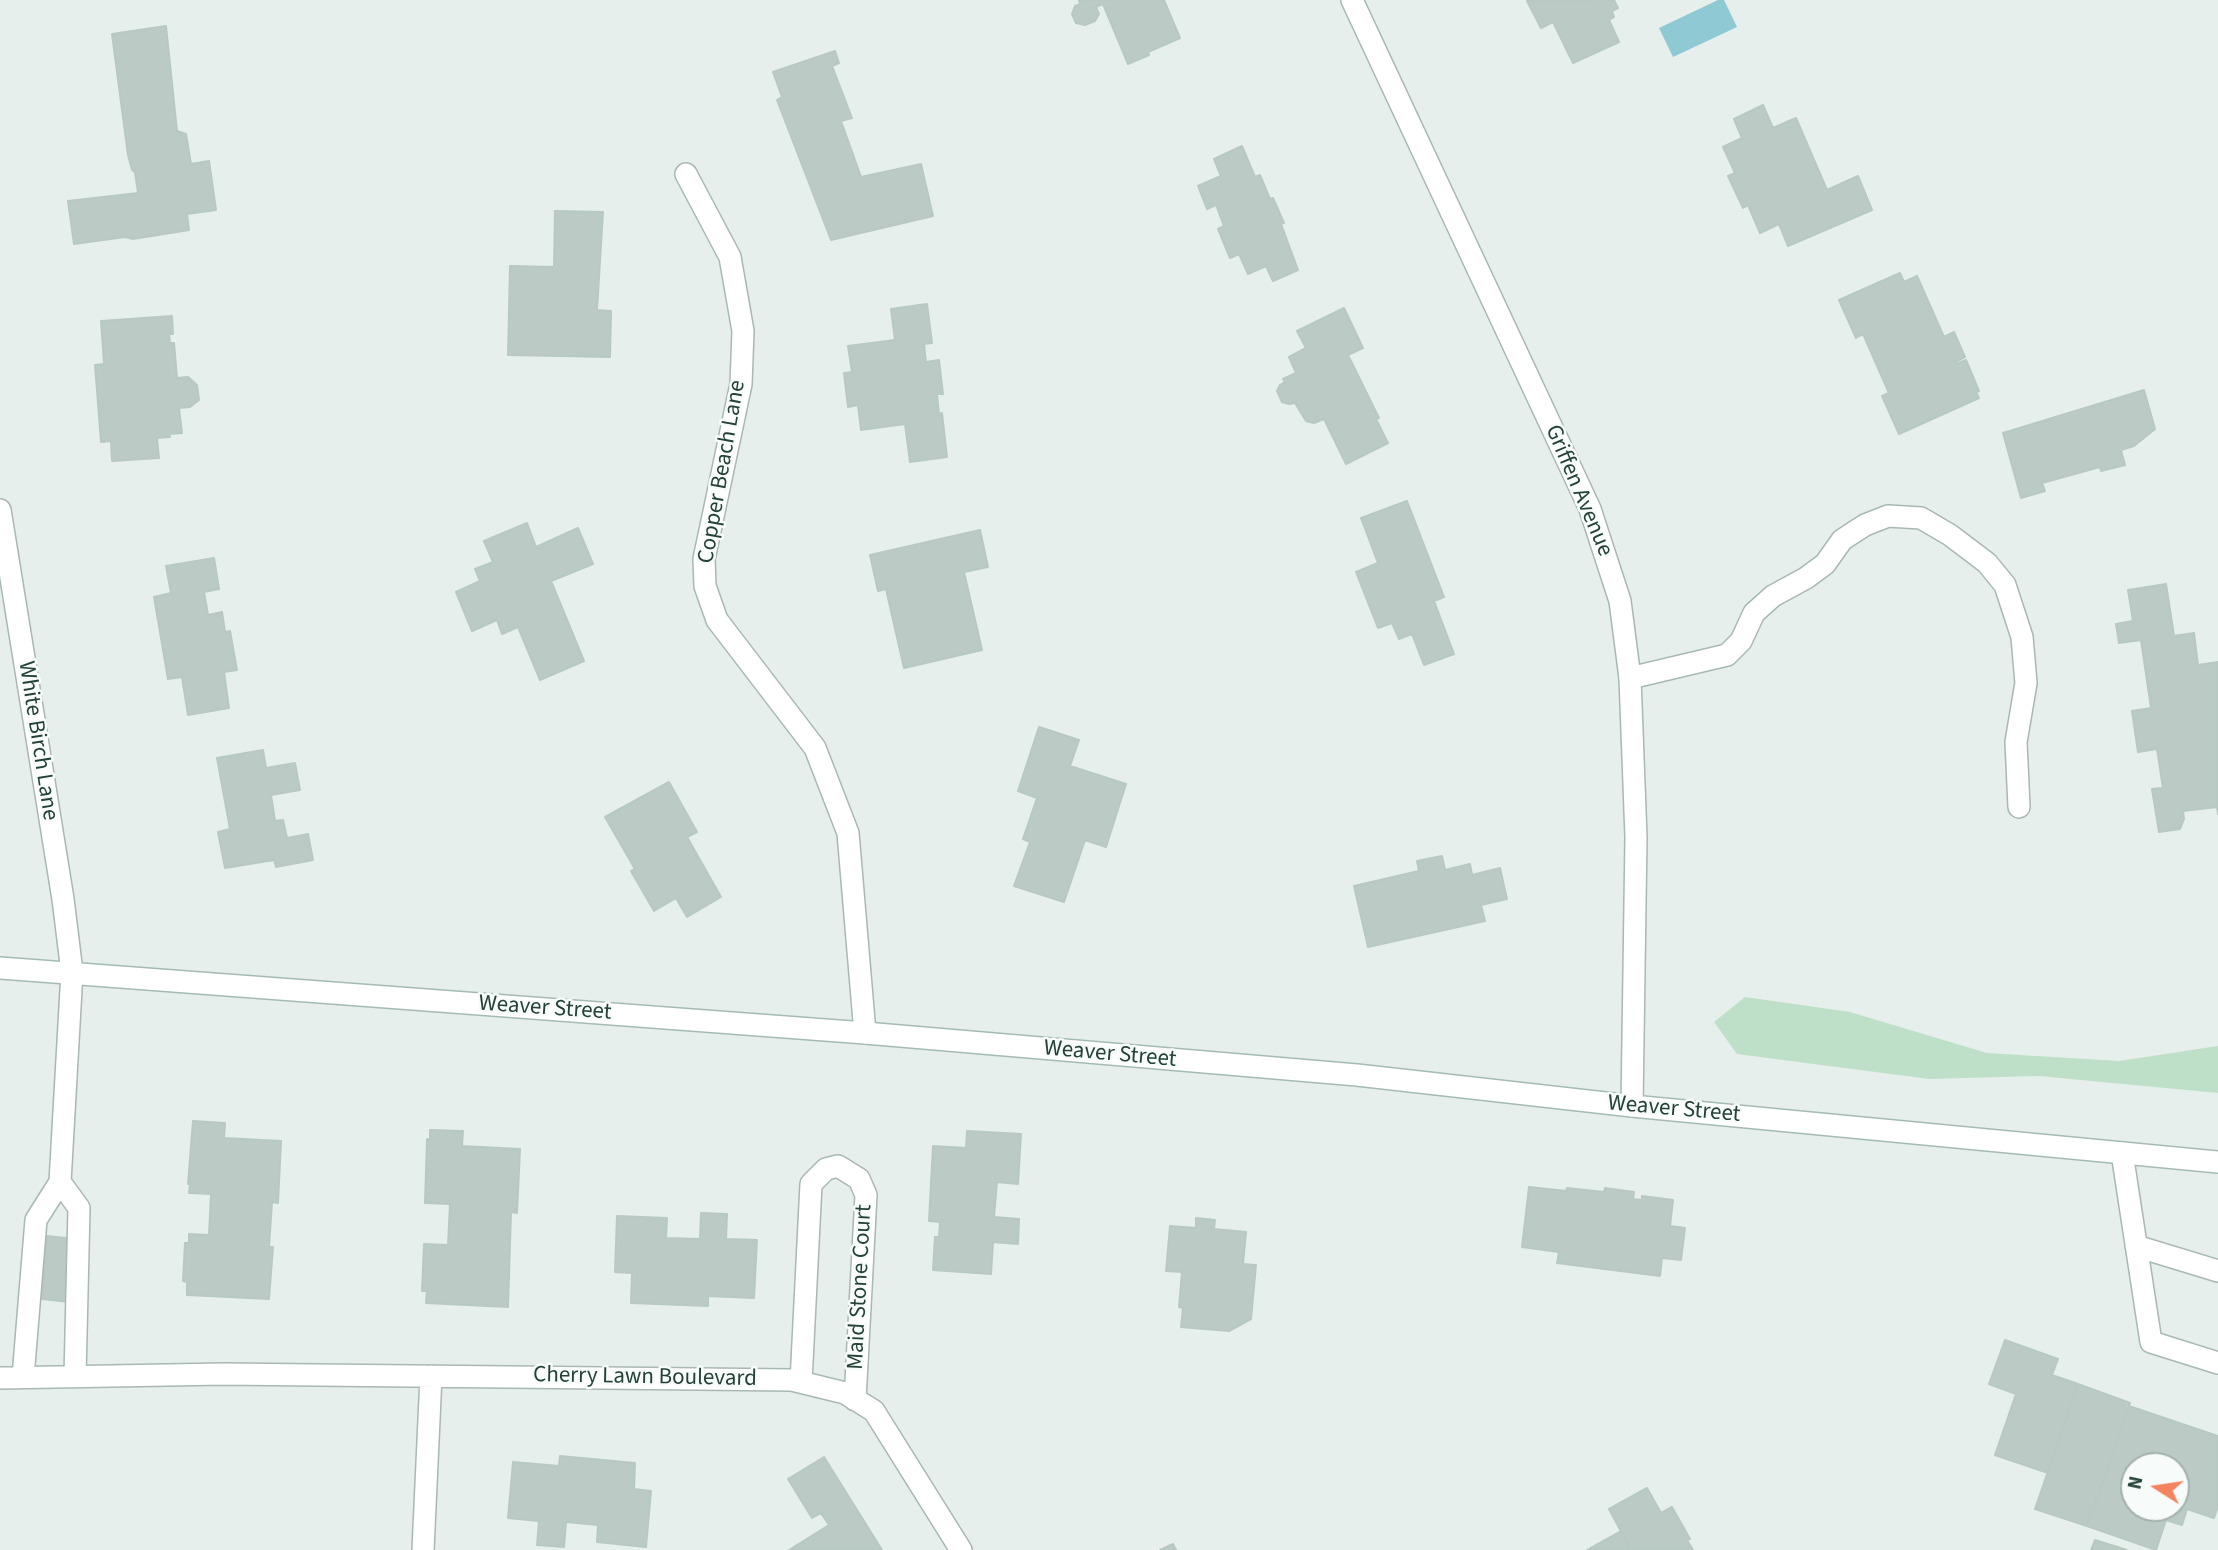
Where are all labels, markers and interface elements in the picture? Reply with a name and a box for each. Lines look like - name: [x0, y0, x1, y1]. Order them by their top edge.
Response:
- street label: Copper Beach Lane: [693, 378, 753, 566]
- street label: Griffen Avenue: [1538, 421, 1618, 561]
- street label: White Birch Lane: [11, 659, 63, 823]
- street label: Weaver Street: [478, 991, 612, 1027]
- street label: Weaver Street: [1043, 1035, 1177, 1075]
- street label: Weaver Street: [1607, 1090, 1741, 1130]
- street label: Maid Stone Court: [843, 1204, 879, 1370]
- street label: Cherry Lawn Boulevard: [533, 1362, 757, 1394]
- north arrow: [2120, 1452, 2190, 1522]
- text: N: [2121, 1474, 2150, 1492]

